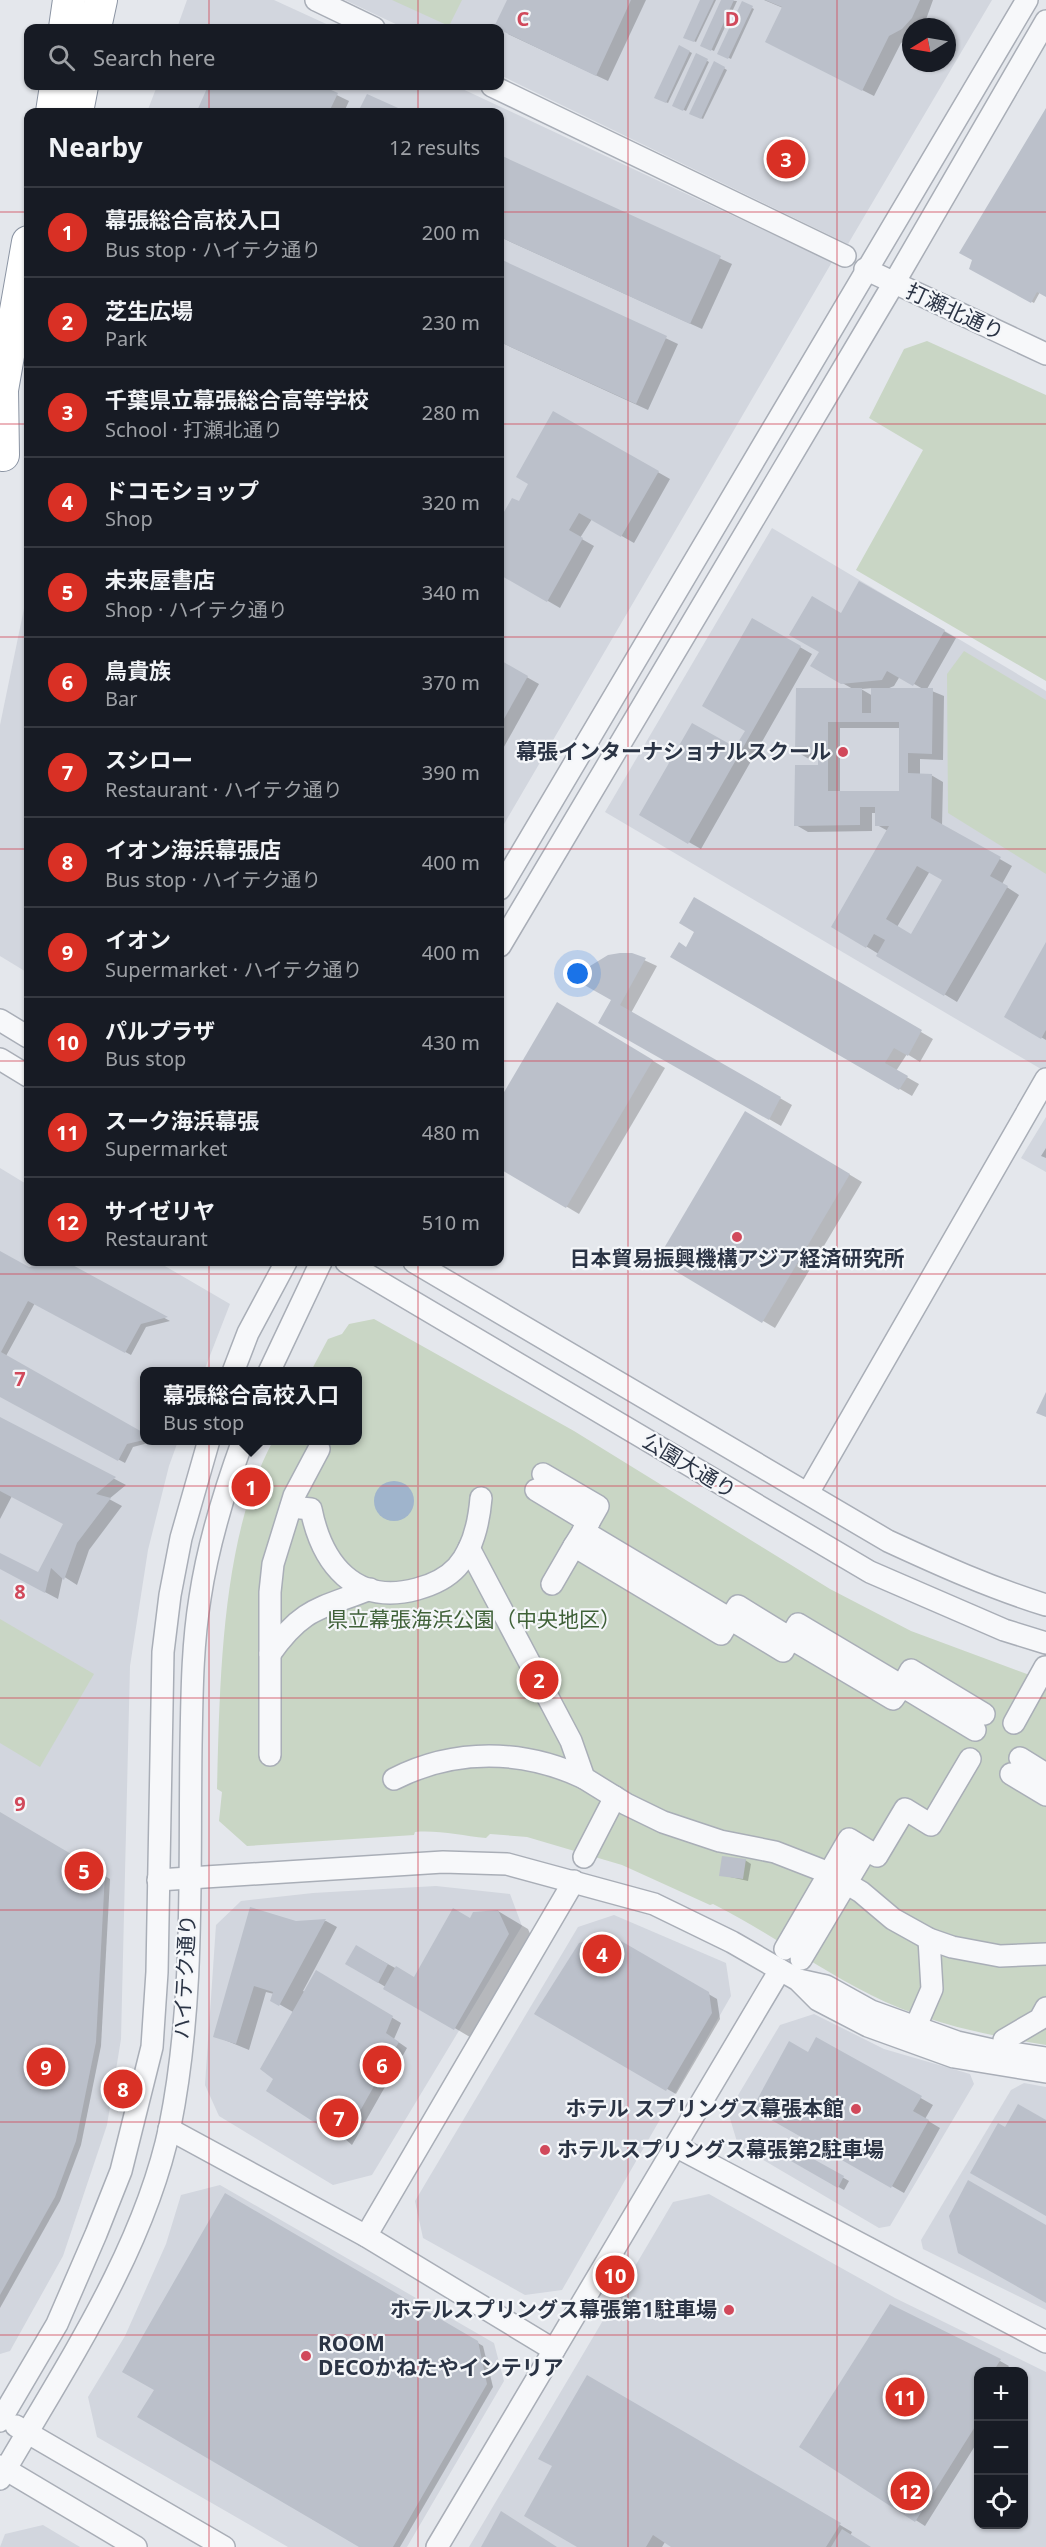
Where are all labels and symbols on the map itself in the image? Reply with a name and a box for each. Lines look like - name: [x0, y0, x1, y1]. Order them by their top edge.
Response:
- text: C: [517, 5, 530, 32]
- text: D: [725, 5, 739, 32]
- north arrow: [902, 18, 956, 72]
- pin: 3: [766, 136, 806, 182]
- street label: 打瀬北通り: [902, 276, 1009, 346]
- place label: 幕張インターナショナルスクール: [516, 737, 831, 765]
- marker: 幕張インターナショナルスクール: [836, 745, 850, 759]
- your location: [563, 959, 592, 988]
- marker: 日本貿易振興機構アジア経済研究所: [730, 1230, 744, 1244]
- place label: 日本貿易振興機構アジア経済研究所: [569, 1244, 905, 1272]
- text: 7: [14, 1365, 26, 1392]
- street label: 公園大通り: [637, 1426, 742, 1504]
- pin: 1: [232, 1464, 270, 1510]
- text: 8: [14, 1578, 26, 1605]
- park label: 県立幕張海浜公園（中央地区）: [327, 1605, 621, 1633]
- pin: 2: [520, 1658, 558, 1702]
- text: 9: [14, 1790, 26, 1817]
- pin: 5: [64, 1848, 104, 1894]
- street label: ハイテク通り: [167, 1914, 201, 2040]
- pin: 4: [582, 1932, 622, 1976]
- pin: 6: [362, 2042, 401, 2088]
- pin: 9: [26, 2044, 66, 2090]
- pin: 8: [104, 2066, 142, 2112]
- place label: ホテル スプリングス幕張本館: [566, 2094, 844, 2122]
- pin: 7: [320, 2096, 358, 2140]
- marker: ホテル スプリングス幕張本館: [849, 2102, 863, 2116]
- place label: ホテルスプリングス幕張第2駐車場: [557, 2135, 884, 2163]
- marker: ホテルスプリングス幕張第2駐車場: [538, 2143, 552, 2157]
- pin: 10: [596, 2252, 634, 2298]
- place label: ホテルスプリングス幕張第1駐車場: [390, 2295, 717, 2323]
- marker: ホテルスプリングス幕張第1駐車場: [722, 2303, 736, 2317]
- place label: ROOM DECOかねたやインテリア: [318, 2329, 564, 2381]
- marker: ROOM DECOかねたやインテリア: [299, 2349, 313, 2363]
- pin: 11: [886, 2374, 924, 2420]
- pin: 12: [890, 2468, 930, 2514]

